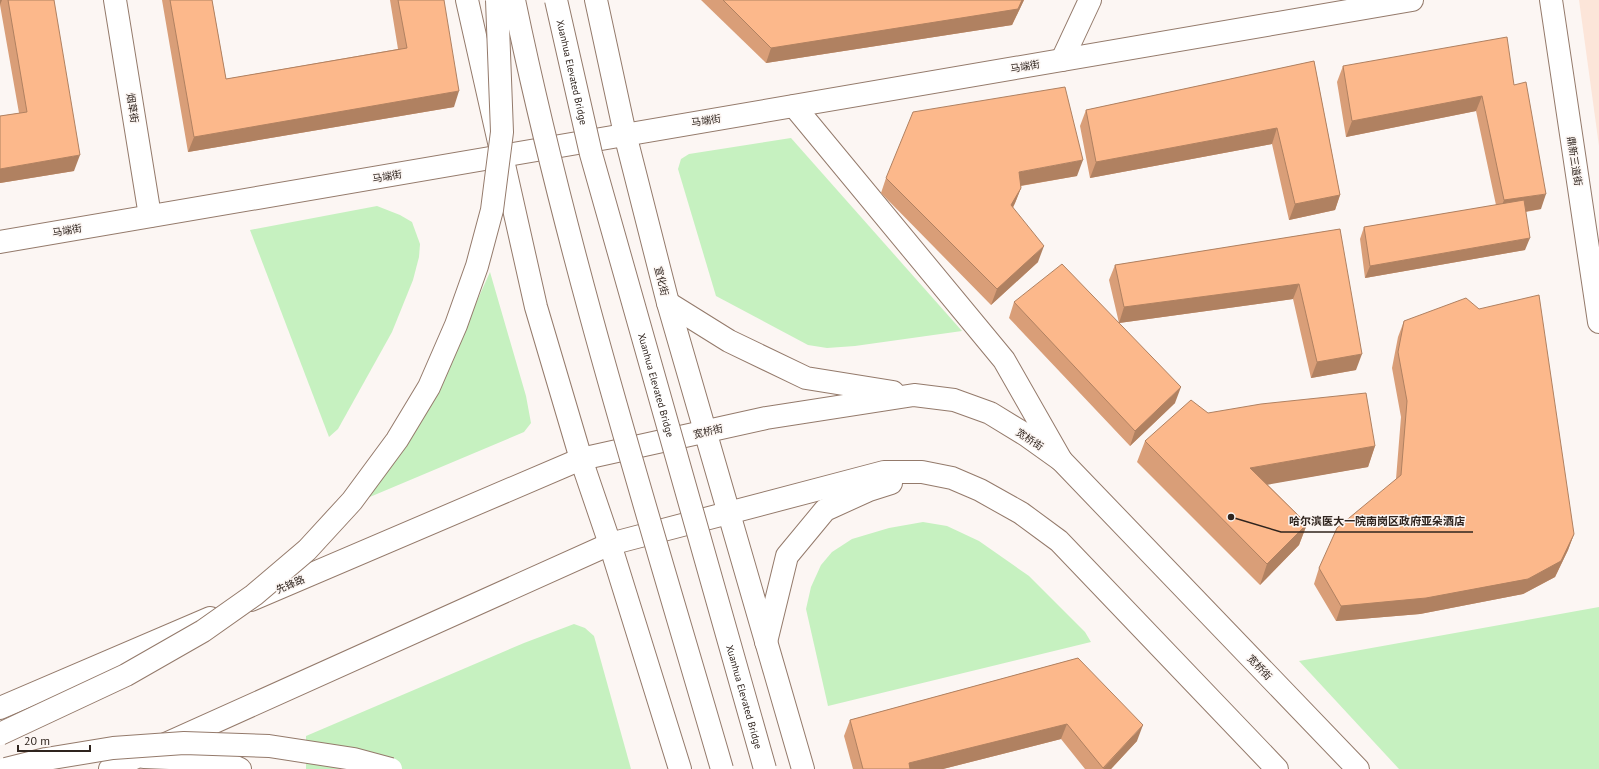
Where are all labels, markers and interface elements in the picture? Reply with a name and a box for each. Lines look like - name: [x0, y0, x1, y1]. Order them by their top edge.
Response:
- street label: Xuanhua Elevated Bridge: [554, 18, 590, 126]
- street label: 马端街: [1009, 57, 1041, 75]
- street label: 烟草街: [124, 92, 141, 124]
- street label: 马端街: [690, 112, 722, 129]
- street label: 鼎新三道街: [1564, 135, 1585, 187]
- street label: 马端街: [371, 167, 403, 185]
- street label: 马端街: [51, 221, 83, 239]
- street label: 宣化街: [652, 265, 671, 297]
- street label: Xuanhua Elevated Bridge: [635, 332, 677, 439]
- street label: 宽桥街: [692, 422, 724, 441]
- street label: 宽桥街: [1014, 426, 1046, 453]
- callout: 哈尔滨医大一院南岗区政府亚朵酒店: [1281, 509, 1473, 532]
- text: 哈尔滨医大一院南岗区政府亚朵酒店: [1289, 514, 1465, 528]
- street label: 先锋路: [274, 573, 307, 596]
- street label: Xuanhua Elevated Bridge: [723, 643, 765, 750]
- street label: 宽桥街: [1245, 652, 1275, 683]
- scale bar: [18, 727, 90, 753]
- text: 20 m: [24, 733, 50, 748]

